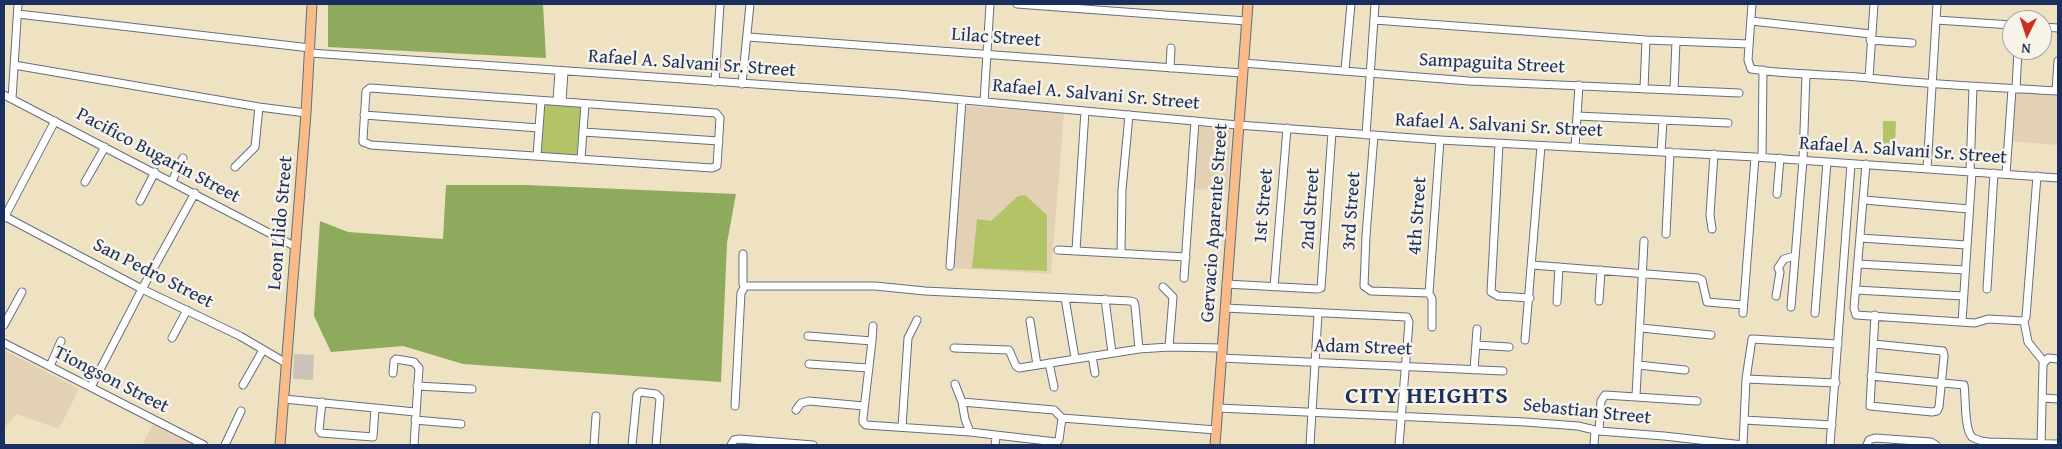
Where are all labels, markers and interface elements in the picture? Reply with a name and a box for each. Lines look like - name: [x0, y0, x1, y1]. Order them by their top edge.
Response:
- north arrow: [2002, 10, 2052, 60]
- street label: Lilac Street: [951, 24, 1041, 52]
- text: N: [2021, 39, 2031, 59]
- street label: Rafael A. Salvani Sr. Street: [587, 45, 797, 83]
- street label: Sampaguita Street: [1418, 49, 1566, 79]
- street label: Rafael A. Salvani Sr. Street: [991, 75, 1201, 115]
- street label: Pacifico Bugarin Street: [72, 103, 244, 209]
- street label: Rafael A. Salvani Sr. Street: [1394, 109, 1604, 143]
- street label: Gervacio Aparente Street: [1197, 123, 1233, 323]
- street label: Rafael A. Salvani Sr. Street: [1798, 132, 2008, 170]
- street label: Leon Llido Street: [264, 155, 298, 291]
- street label: 1st Street: [1249, 167, 1279, 245]
- street label: 2nd Street: [1297, 167, 1325, 251]
- street label: 3rd Street: [1338, 171, 1366, 251]
- street label: 4th Street: [1404, 176, 1432, 256]
- street label: San Pedro Street: [89, 234, 217, 314]
- street label: Adam Street: [1313, 335, 1413, 361]
- street label: Tiongson Street: [50, 341, 172, 419]
- district label: CITY HEIGHTS: [1344, 383, 1510, 411]
- street label: Sebastian Street: [1522, 394, 1652, 430]

